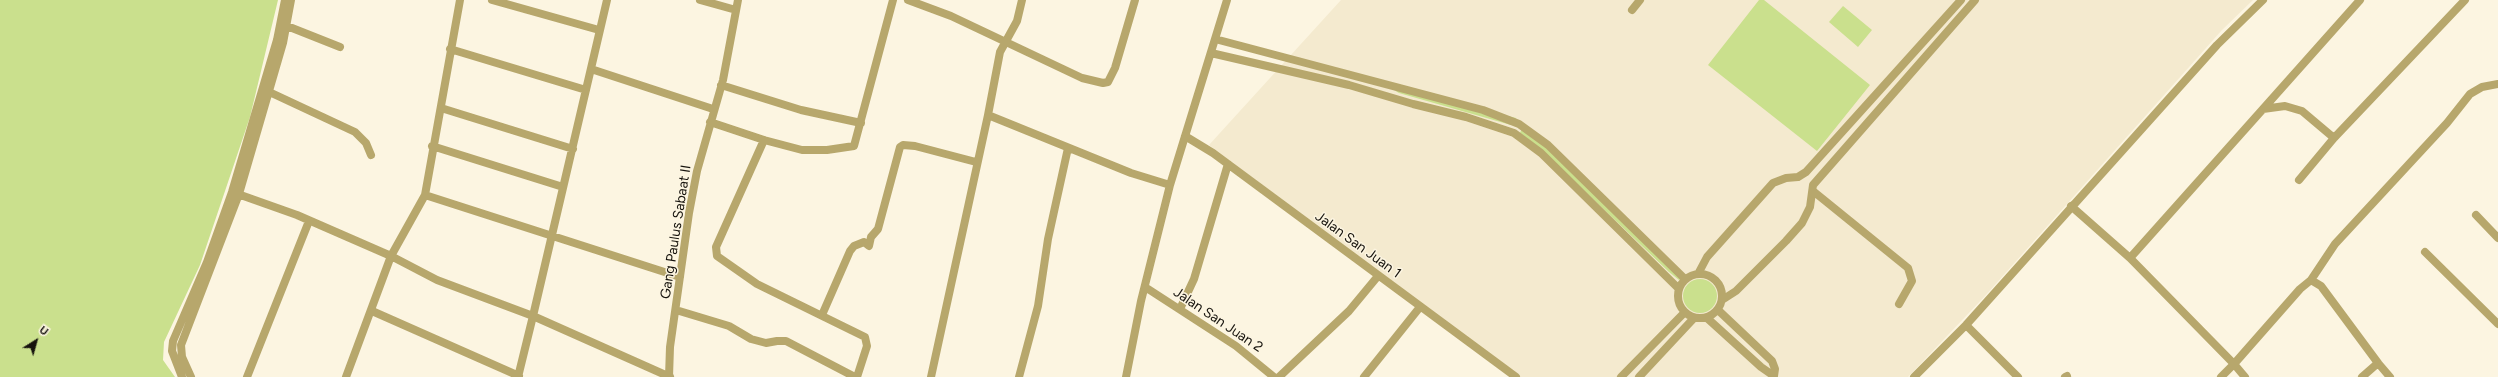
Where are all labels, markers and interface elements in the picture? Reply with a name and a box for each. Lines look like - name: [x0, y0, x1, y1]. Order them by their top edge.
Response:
- street label: Gang Paulus Sabaat II: [657, 164, 695, 300]
- street label: Jalan San Juan 1: [1312, 208, 1404, 282]
- street label: Jalan San Juan 2: [1170, 284, 1266, 356]
- north arrow: [16, 321, 56, 361]
- text: U: [37, 323, 51, 339]

